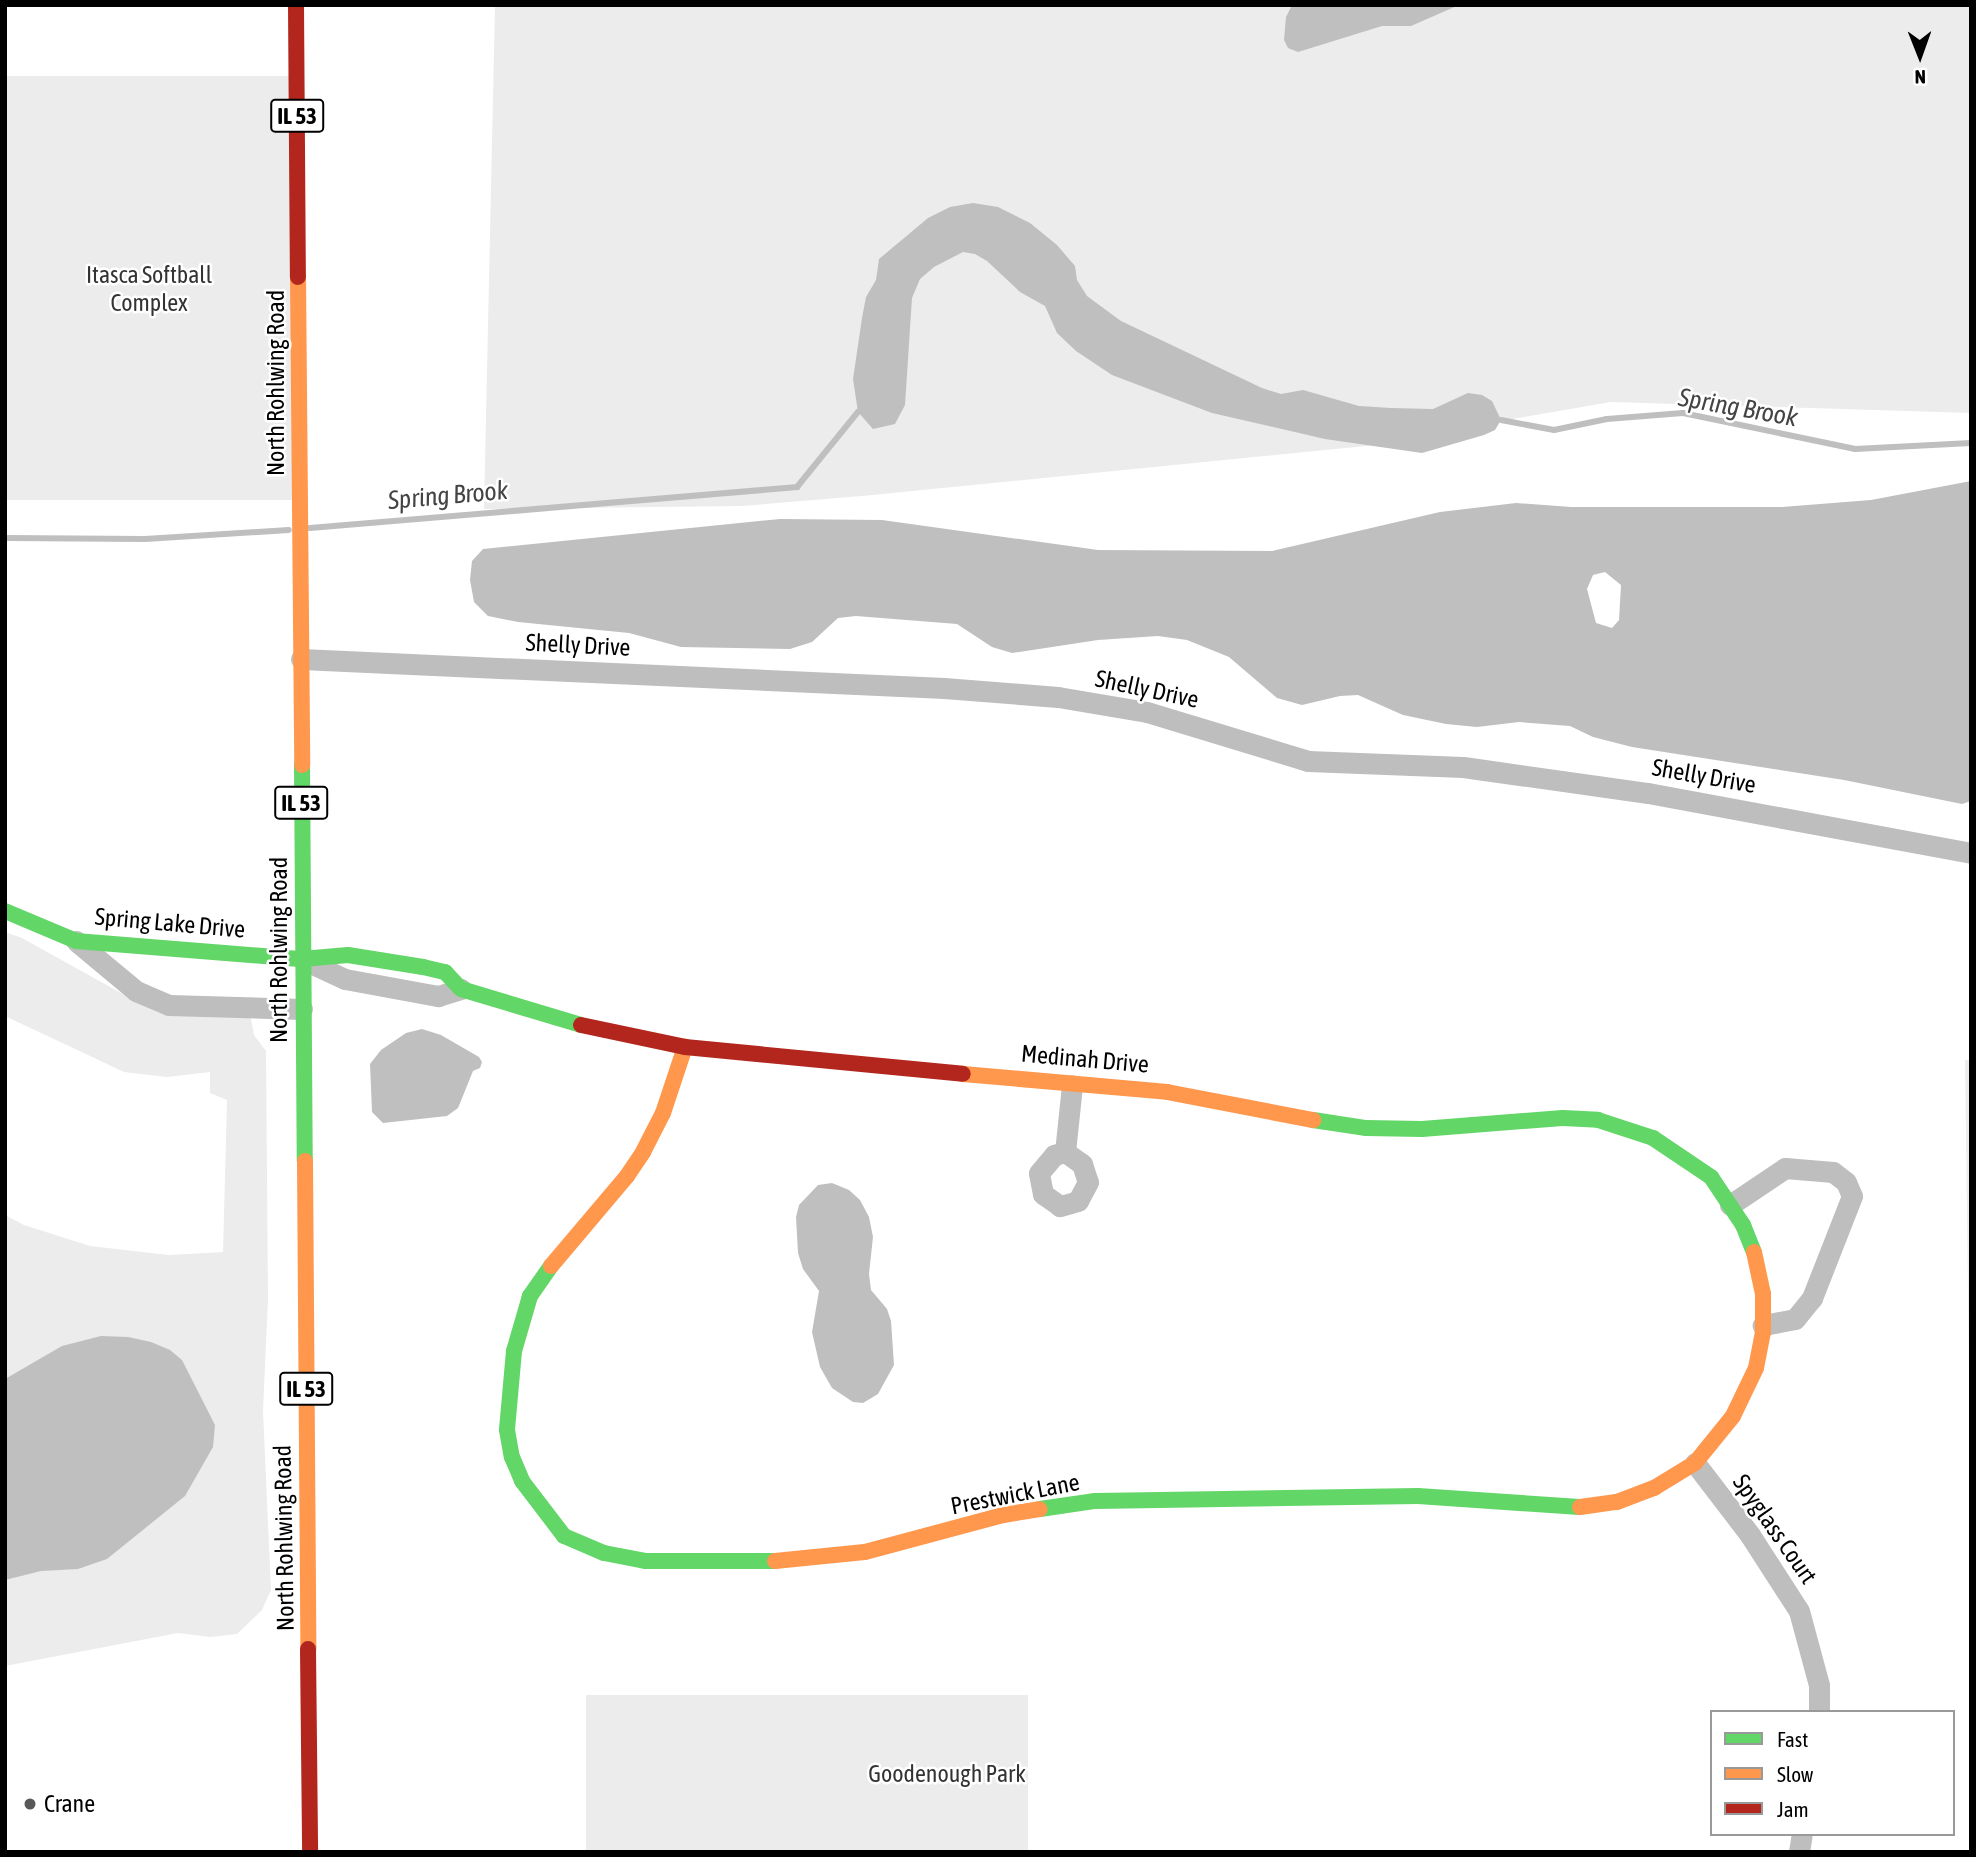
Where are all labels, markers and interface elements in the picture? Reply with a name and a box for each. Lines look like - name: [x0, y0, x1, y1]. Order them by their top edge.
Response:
- north arrow: [1885, 21, 1955, 91]
- text: N: [1915, 66, 1926, 88]
- road number: IL 53: [269, 97, 325, 136]
- park label: Itasca Softball Complex: [86, 261, 212, 317]
- street label: North Rohlwing Road: [262, 290, 290, 476]
- water label: Spring Brook: [1676, 382, 1800, 434]
- water label: Spring Brook: [387, 475, 509, 517]
- street label: Shelly Drive: [525, 628, 631, 662]
- street label: Shelly Drive: [1093, 664, 1201, 714]
- street label: Shelly Drive: [1650, 753, 1758, 799]
- road number: IL 53: [273, 783, 329, 822]
- street label: North Rohlwing Road: [265, 857, 293, 1043]
- street label: Spring Lake Drive: [94, 902, 246, 944]
- street label: Medinah Drive: [1020, 1039, 1150, 1079]
- road number: IL 53: [278, 1370, 334, 1408]
- street label: North Rohlwing Road: [268, 1445, 300, 1631]
- street label: Prestwick Lane: [948, 1467, 1082, 1521]
- street label: Spyglass Court: [1727, 1469, 1823, 1589]
- legend: [1710, 1710, 1955, 1836]
- text: Fast: [1777, 1727, 1808, 1751]
- park label: Goodenough Park: [868, 1760, 1026, 1788]
- text: Slow: [1777, 1762, 1813, 1786]
- place label: Crane: [44, 1790, 95, 1818]
- marker: Crane: [22, 1796, 38, 1812]
- text: Jam: [1777, 1797, 1809, 1821]

